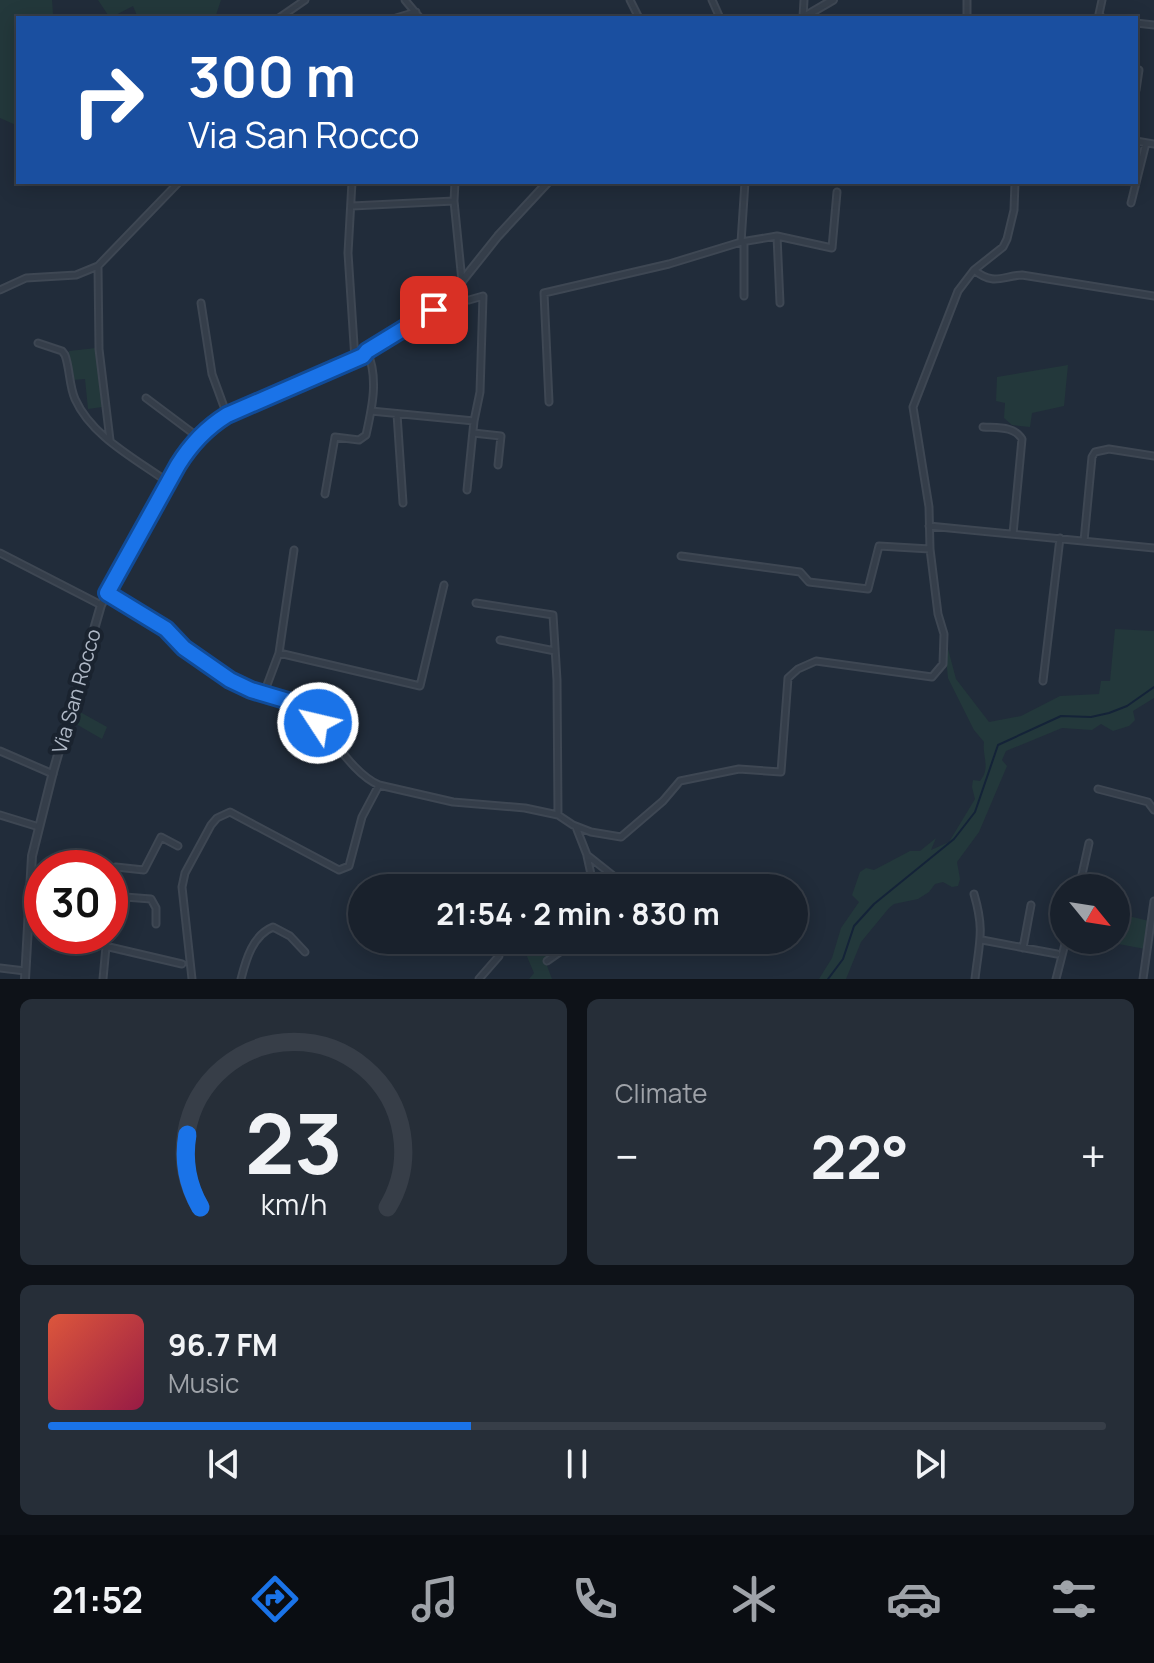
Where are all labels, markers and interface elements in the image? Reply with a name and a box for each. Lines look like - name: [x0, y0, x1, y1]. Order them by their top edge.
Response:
- text: 300 m: [188, 37, 356, 114]
- icon: right: [56, 48, 160, 152]
- text: Via San Rocco: [188, 110, 419, 159]
- pin: [400, 276, 468, 344]
- icon: arrive: [412, 288, 456, 332]
- street label: Via San Rocco: [45, 625, 107, 757]
- position arrow: [276, 681, 360, 765]
- speed limit sign: 30: [24, 850, 128, 954]
- north arrow: [1050, 874, 1130, 954]
- map controls: [1050, 874, 1130, 954]
- text: 21:54 · 2 min · 830 m: [436, 893, 720, 934]
- text: Climate: [615, 1075, 707, 1111]
- text: 23: [245, 1085, 342, 1199]
- text: 22°: [810, 1115, 909, 1197]
- text: −: [615, 1126, 639, 1186]
- text: +: [1081, 1126, 1106, 1186]
- text: km/h: [260, 1185, 327, 1224]
- text: 96.7 FM: [168, 1324, 278, 1365]
- text: Music: [168, 1365, 239, 1401]
- icon: previous: [202, 1442, 246, 1486]
- icon: pause: [555, 1442, 599, 1486]
- icon: next: [908, 1442, 952, 1486]
- icon: directions: [247, 1571, 303, 1627]
- icon: music: [407, 1571, 463, 1627]
- icon: phone: [567, 1571, 623, 1627]
- icon: climate: [726, 1571, 782, 1627]
- icon: car: [886, 1571, 942, 1627]
- icon: filters: [1046, 1571, 1102, 1627]
- text: 21:52: [52, 1575, 143, 1624]

